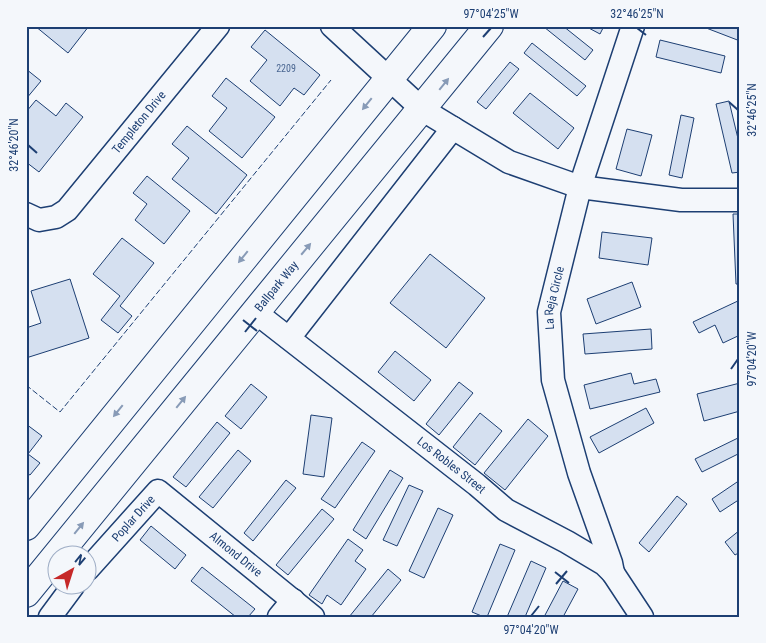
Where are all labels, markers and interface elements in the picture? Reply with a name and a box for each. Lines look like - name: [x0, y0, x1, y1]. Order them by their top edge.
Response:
- text: 97°04'25"W: [463, 7, 519, 21]
- text: 32°46'25"N: [610, 7, 664, 21]
- house number: 2209: [276, 63, 296, 74]
- one-way arrow: [438, 78, 449, 91]
- text: 32°46'25"N: [745, 83, 759, 137]
- street label: Templeton Drive: [109, 88, 169, 156]
- one-way arrow: [362, 97, 373, 110]
- text: 32°46'20"N: [7, 118, 21, 172]
- one-way arrow: [301, 243, 312, 256]
- one-way arrow: [237, 250, 248, 263]
- street label: Ballpark Way: [252, 258, 301, 314]
- street label: La Reja Circle: [542, 264, 567, 330]
- text: 97°04'20"W: [745, 331, 759, 387]
- one-way arrow: [176, 396, 187, 409]
- one-way arrow: [113, 404, 124, 417]
- street label: Los Robles Street: [414, 434, 489, 497]
- street label: Poplar Drive: [109, 492, 158, 544]
- one-way arrow: [73, 522, 84, 535]
- street label: Almond Drive: [207, 529, 265, 580]
- north arrow: [48, 546, 98, 596]
- text: N: [72, 551, 89, 569]
- text: 97°04'20"W: [503, 623, 559, 637]

